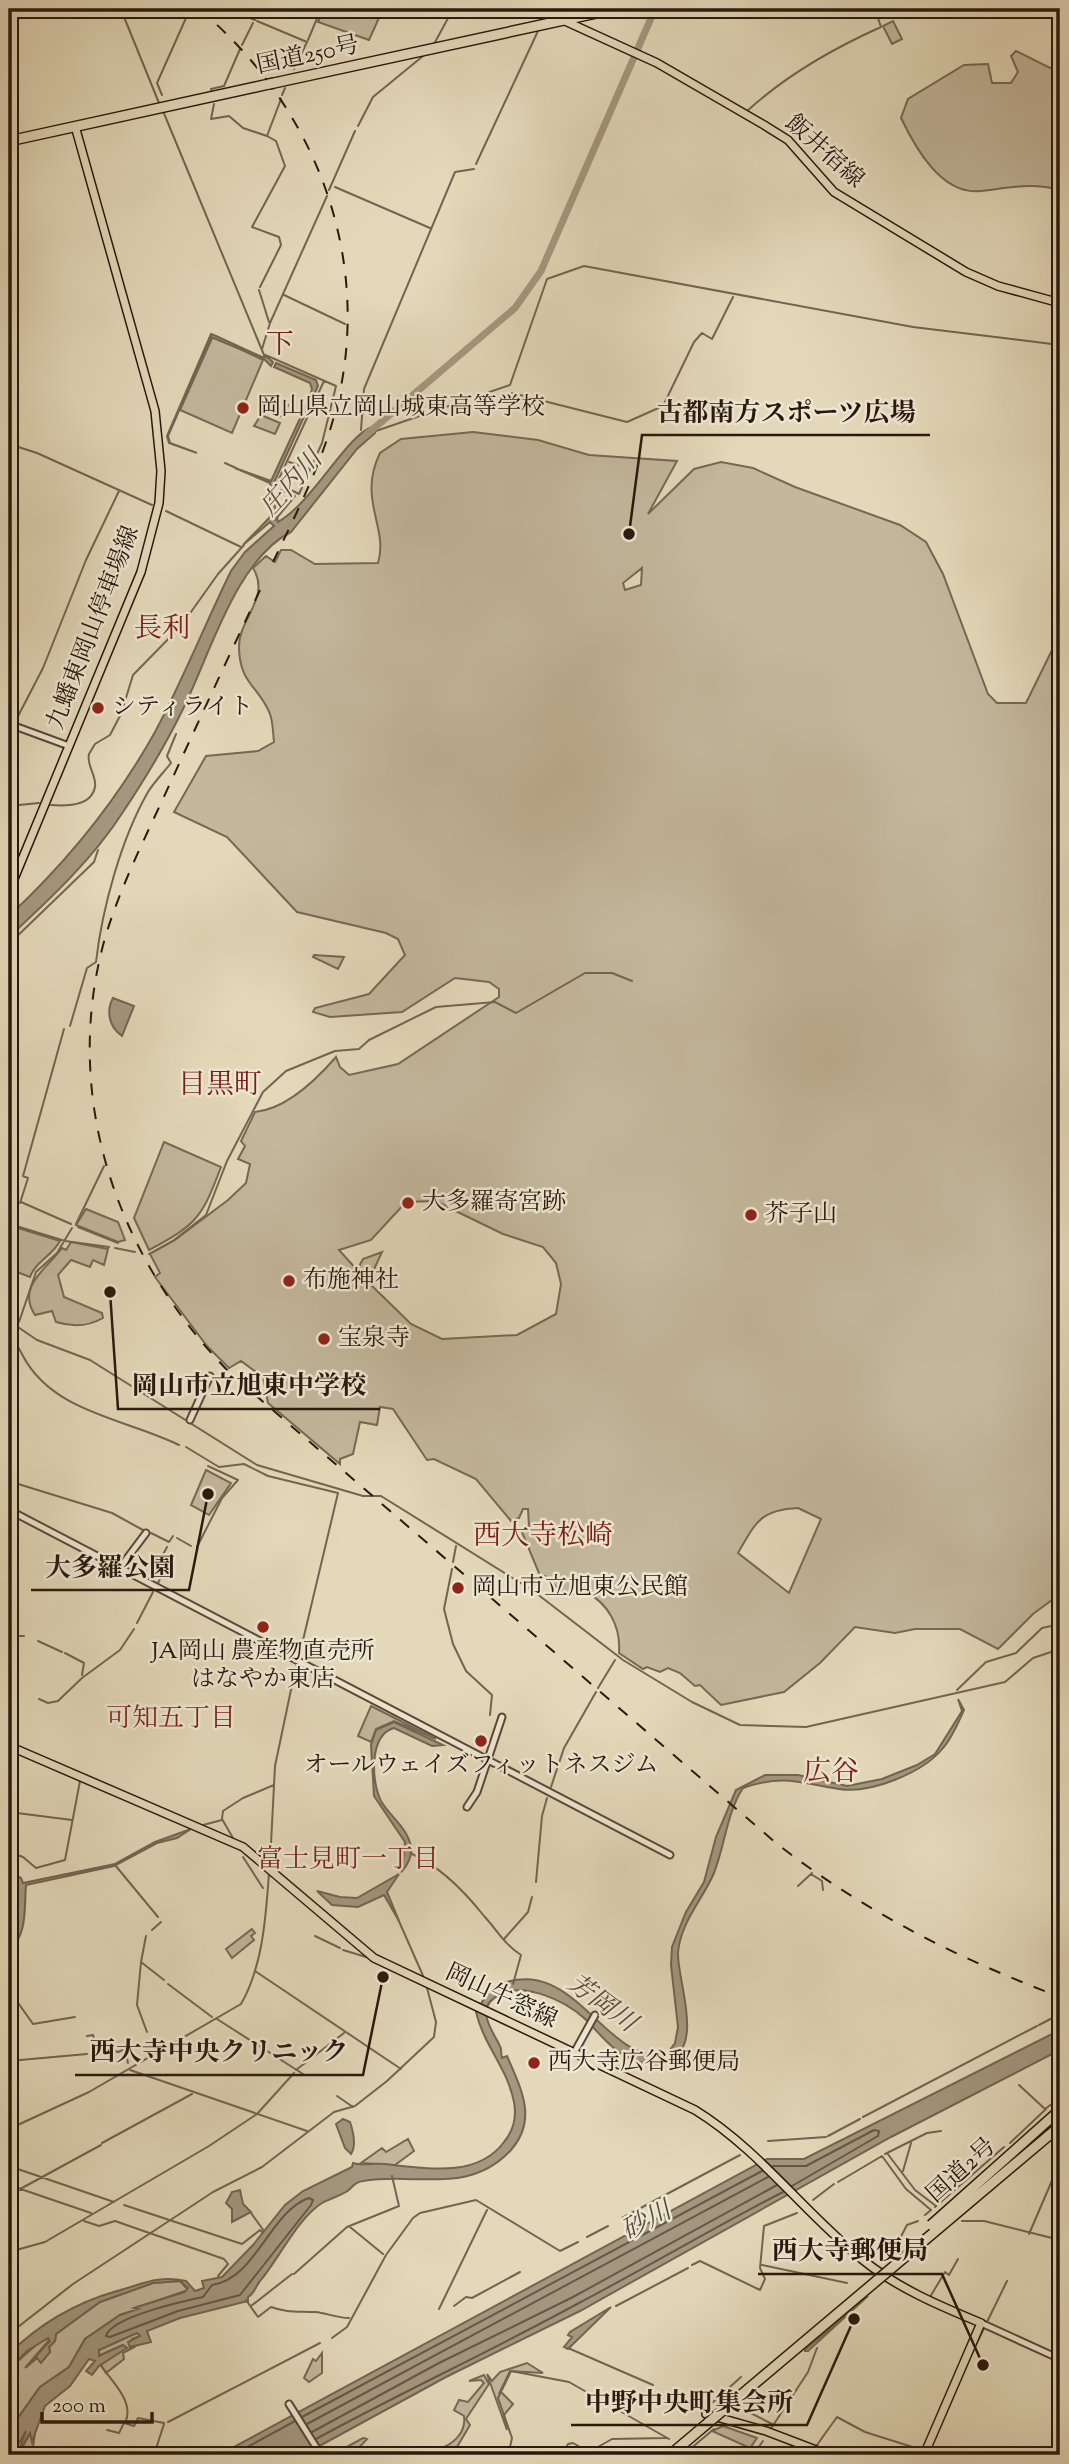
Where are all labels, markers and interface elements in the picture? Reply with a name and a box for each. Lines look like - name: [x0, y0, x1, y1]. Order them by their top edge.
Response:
- street label: 国道250号: [254, 29, 362, 83]
- street label: 飯井宿線: [777, 107, 871, 197]
- district label: 下: [266, 326, 294, 366]
- callout: 古都南方スポーツ広場: [642, 388, 930, 435]
- place label: 岡山県立岡山城東高等学校: [257, 391, 545, 425]
- text: 古都南方スポーツ広場: [657, 396, 915, 433]
- marker: 岡山県立岡山城東高等学校: [235, 400, 251, 416]
- water label: 庄内川: [252, 440, 334, 525]
- street label: 九蟠東岡山停車場線: [39, 521, 149, 735]
- district label: 長利: [134, 610, 190, 650]
- place label: シティライト: [112, 691, 253, 725]
- marker: シティライト: [90, 700, 106, 716]
- district label: 目黒町: [178, 1066, 262, 1106]
- place label: 大多羅寄宮跡: [422, 1186, 566, 1220]
- marker: 大多羅寄宮跡: [400, 1195, 416, 1211]
- place label: 芥子山: [765, 1198, 837, 1232]
- marker: 芥子山: [743, 1207, 759, 1223]
- place label: 布施神社: [303, 1264, 399, 1298]
- marker: 布施神社: [281, 1273, 297, 1289]
- place label: 宝泉寺: [338, 1322, 410, 1356]
- marker: 宝泉寺: [316, 1331, 332, 1347]
- callout: 岡山市立旭東中学校: [118, 1362, 380, 1409]
- text: 岡山市立旭東中学校: [132, 1369, 366, 1406]
- district label: 西大寺松崎: [473, 1517, 613, 1557]
- callout: 大多羅公園: [31, 1543, 189, 1590]
- text: 大多羅公園: [45, 1551, 175, 1588]
- place label: 岡山市立旭東公民館: [472, 1571, 688, 1605]
- marker: 岡山市立旭東公民館: [450, 1580, 466, 1596]
- marker: JA岡山 農産物直売所 はなやか東店: [255, 1619, 271, 1635]
- place label: JA岡山 農産物直売所 はなやか東店: [149, 1635, 375, 1697]
- district label: 可知五丁目: [106, 1701, 236, 1738]
- marker: オールウェイズフィットネスジム: [473, 1733, 489, 1749]
- place label: オールウェイズフィットネスジム: [303, 1749, 659, 1783]
- district label: 広谷: [803, 1753, 859, 1793]
- district label: 富士見町一丁目: [257, 1842, 439, 1879]
- street label: 岡山牛窓線: [439, 1956, 563, 2038]
- water label: 芳岡川: [559, 1966, 646, 2044]
- callout: 西大寺中央クリニック: [75, 2028, 363, 2075]
- text: 西大寺中央クリニック: [90, 2035, 348, 2072]
- place label: 西大寺広谷郵便局: [548, 2046, 740, 2080]
- marker: 西大寺広谷郵便局: [526, 2055, 542, 2071]
- street label: 国道2号: [920, 2131, 1004, 2211]
- water label: 砂川: [615, 2192, 681, 2251]
- callout: 西大寺郵便局: [758, 2227, 942, 2274]
- text: 西大寺郵便局: [772, 2234, 928, 2271]
- callout: 中野中央町集会所: [571, 2378, 807, 2425]
- scale bar: [42, 2380, 152, 2424]
- text: 中野中央町集会所: [585, 2386, 793, 2423]
- text: 200 m: [52, 2392, 106, 2422]

